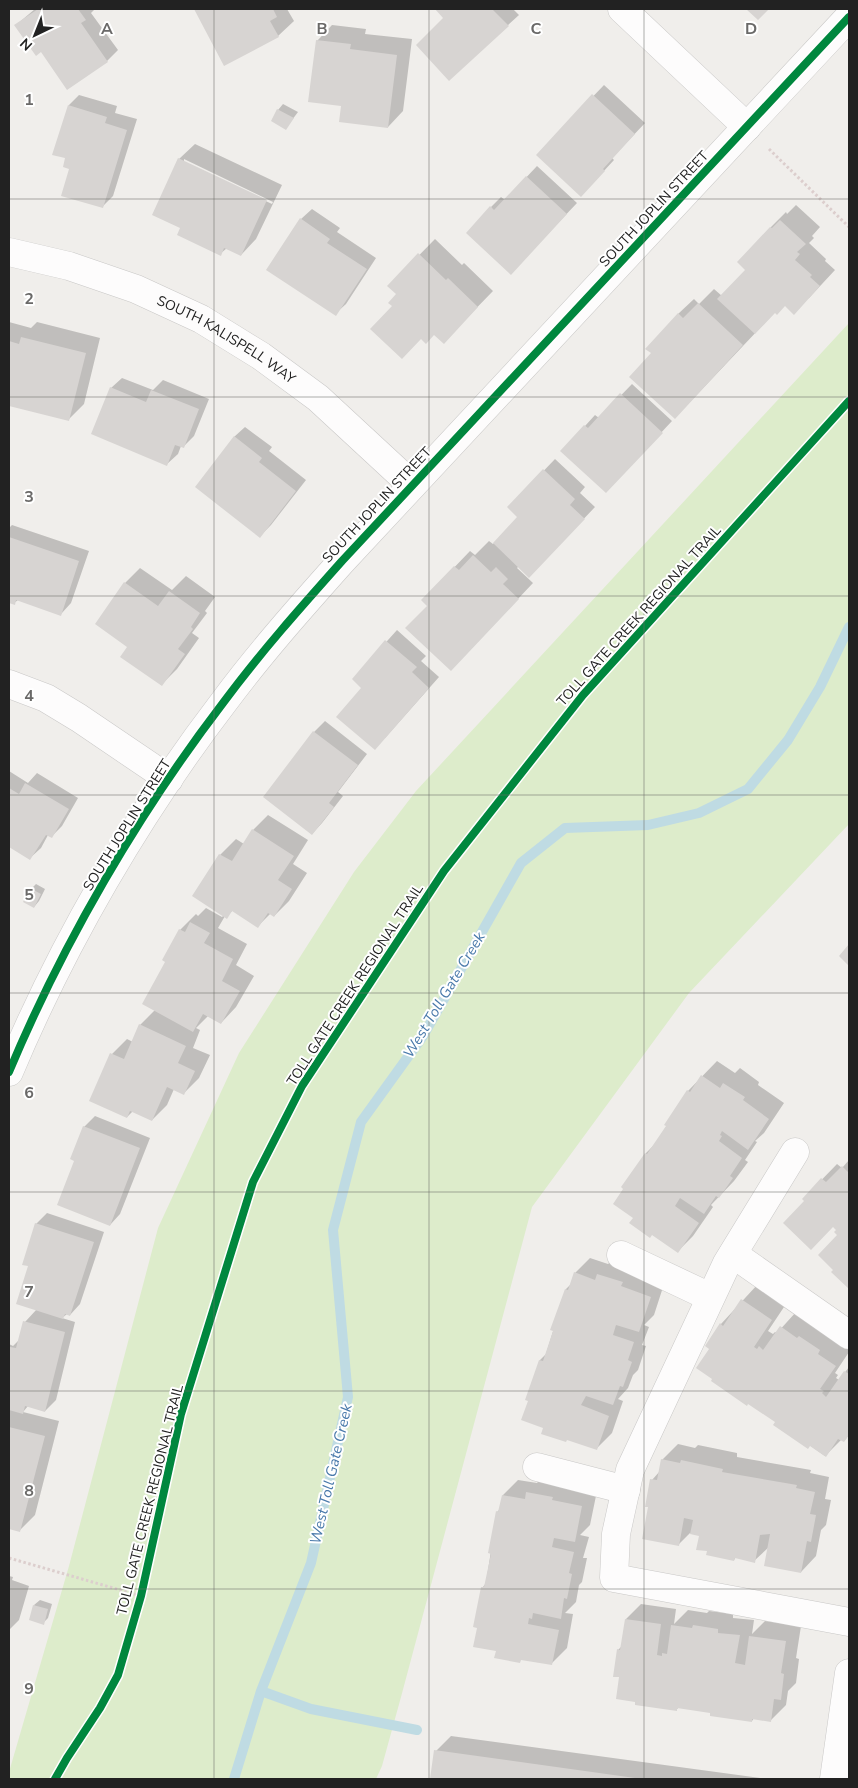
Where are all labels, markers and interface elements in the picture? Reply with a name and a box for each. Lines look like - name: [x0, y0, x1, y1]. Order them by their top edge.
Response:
- north arrow: [10, 10, 60, 60]
- text: A: [101, 18, 113, 40]
- text: B: [316, 18, 328, 40]
- text: C: [531, 18, 542, 40]
- text: D: [745, 18, 757, 40]
- text: N: [16, 34, 37, 55]
- text: 1: [24, 89, 34, 111]
- street label: SOUTH JOPLIN STREET: [595, 146, 713, 271]
- text: 2: [24, 288, 34, 310]
- street label: SOUTH KALISPELL WAY: [154, 290, 300, 388]
- street label: SOUTH JOPLIN STREET: [318, 442, 436, 567]
- text: 3: [24, 486, 34, 508]
- street label: TOLL GATE CREEK REGIONAL TRAIL: [553, 521, 726, 710]
- text: 4: [24, 685, 34, 707]
- street label: SOUTH JOPLIN STREET: [79, 755, 176, 895]
- street label: TOLL GATE CREEK REGIONAL TRAIL: [282, 880, 428, 1090]
- text: 5: [24, 884, 34, 906]
- water label: West Toll Gate Creek: [398, 928, 490, 1062]
- text: 6: [24, 1082, 34, 1104]
- text: 7: [24, 1281, 34, 1303]
- street label: TOLL GATE CREEK REGIONAL TRAIL: [112, 1382, 188, 1617]
- water label: West Toll Gate Creek: [305, 1401, 357, 1546]
- text: 8: [24, 1480, 34, 1502]
- text: 9: [24, 1678, 34, 1700]

